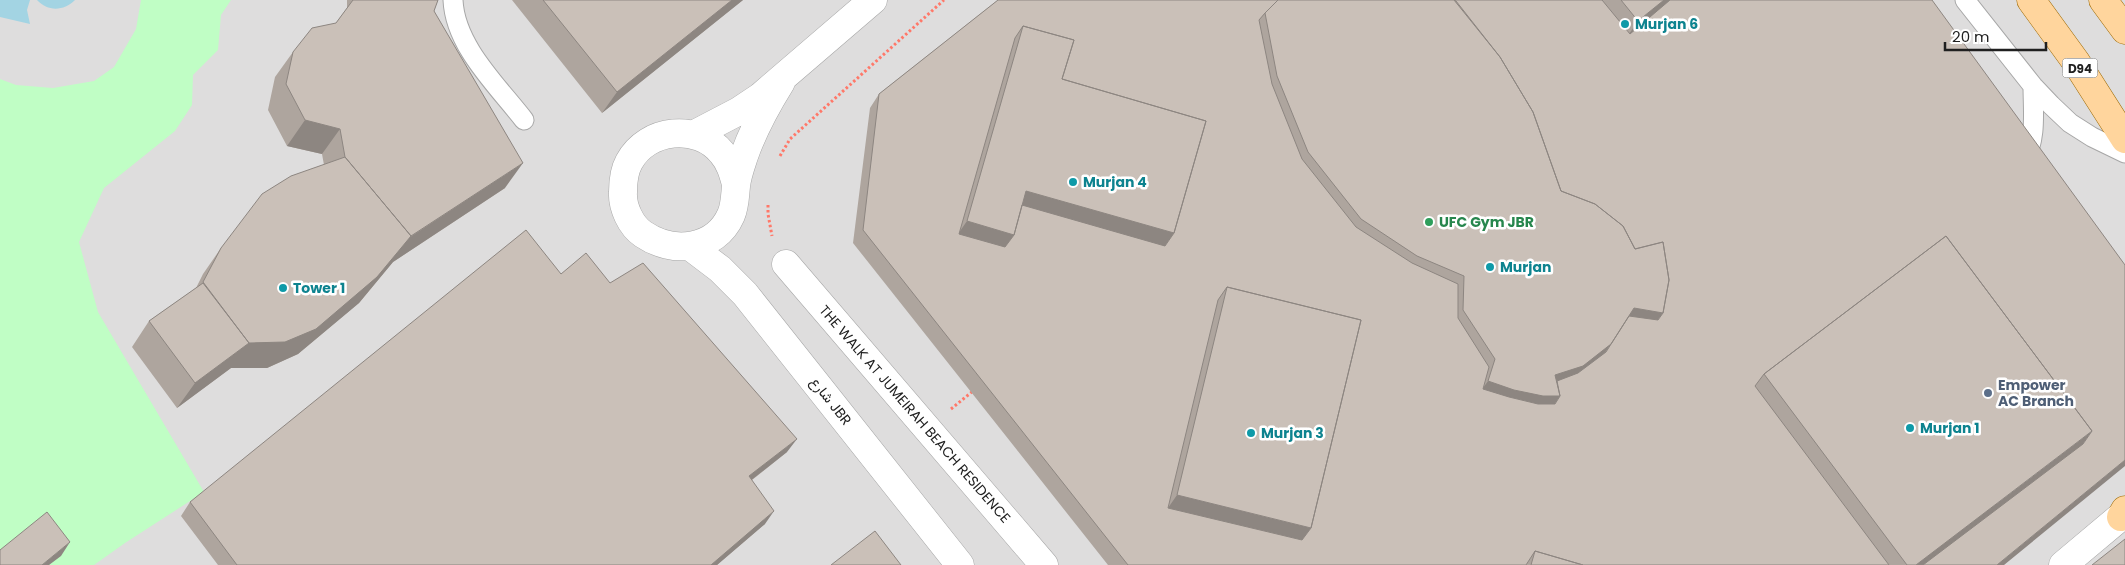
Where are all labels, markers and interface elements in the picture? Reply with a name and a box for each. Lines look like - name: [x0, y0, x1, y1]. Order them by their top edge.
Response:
- place label: Murjan 6: [1635, 14, 1698, 34]
- marker: Murjan 6: [1619, 18, 1631, 30]
- scale bar: [1945, 20, 2046, 52]
- text: 20 m: [1952, 26, 1990, 47]
- road number: D94: [2062, 58, 2098, 78]
- place label: Murjan 4: [1083, 172, 1147, 192]
- marker: Murjan 4: [1067, 176, 1079, 188]
- place label: UFC Gym JBR: [1439, 212, 1534, 232]
- marker: UFC Gym JBR: [1423, 216, 1435, 228]
- place label: Murjan: [1500, 257, 1551, 277]
- marker: Murjan: [1484, 261, 1496, 273]
- place label: Tower 1: [293, 278, 345, 298]
- marker: Tower 1: [277, 282, 289, 294]
- street label: THE WALK AT JUMEIRAH BEACH RESIDENCE: [815, 301, 1015, 527]
- street label: شارع JBR: [805, 373, 856, 430]
- place label: Empower AC Branch: [1998, 375, 2074, 411]
- marker: Empower AC Branch: [1982, 387, 1994, 399]
- place label: Murjan 1: [1920, 418, 1980, 438]
- marker: Murjan 1: [1904, 422, 1916, 434]
- place label: Murjan 3: [1261, 423, 1324, 443]
- marker: Murjan 3: [1245, 427, 1257, 439]

